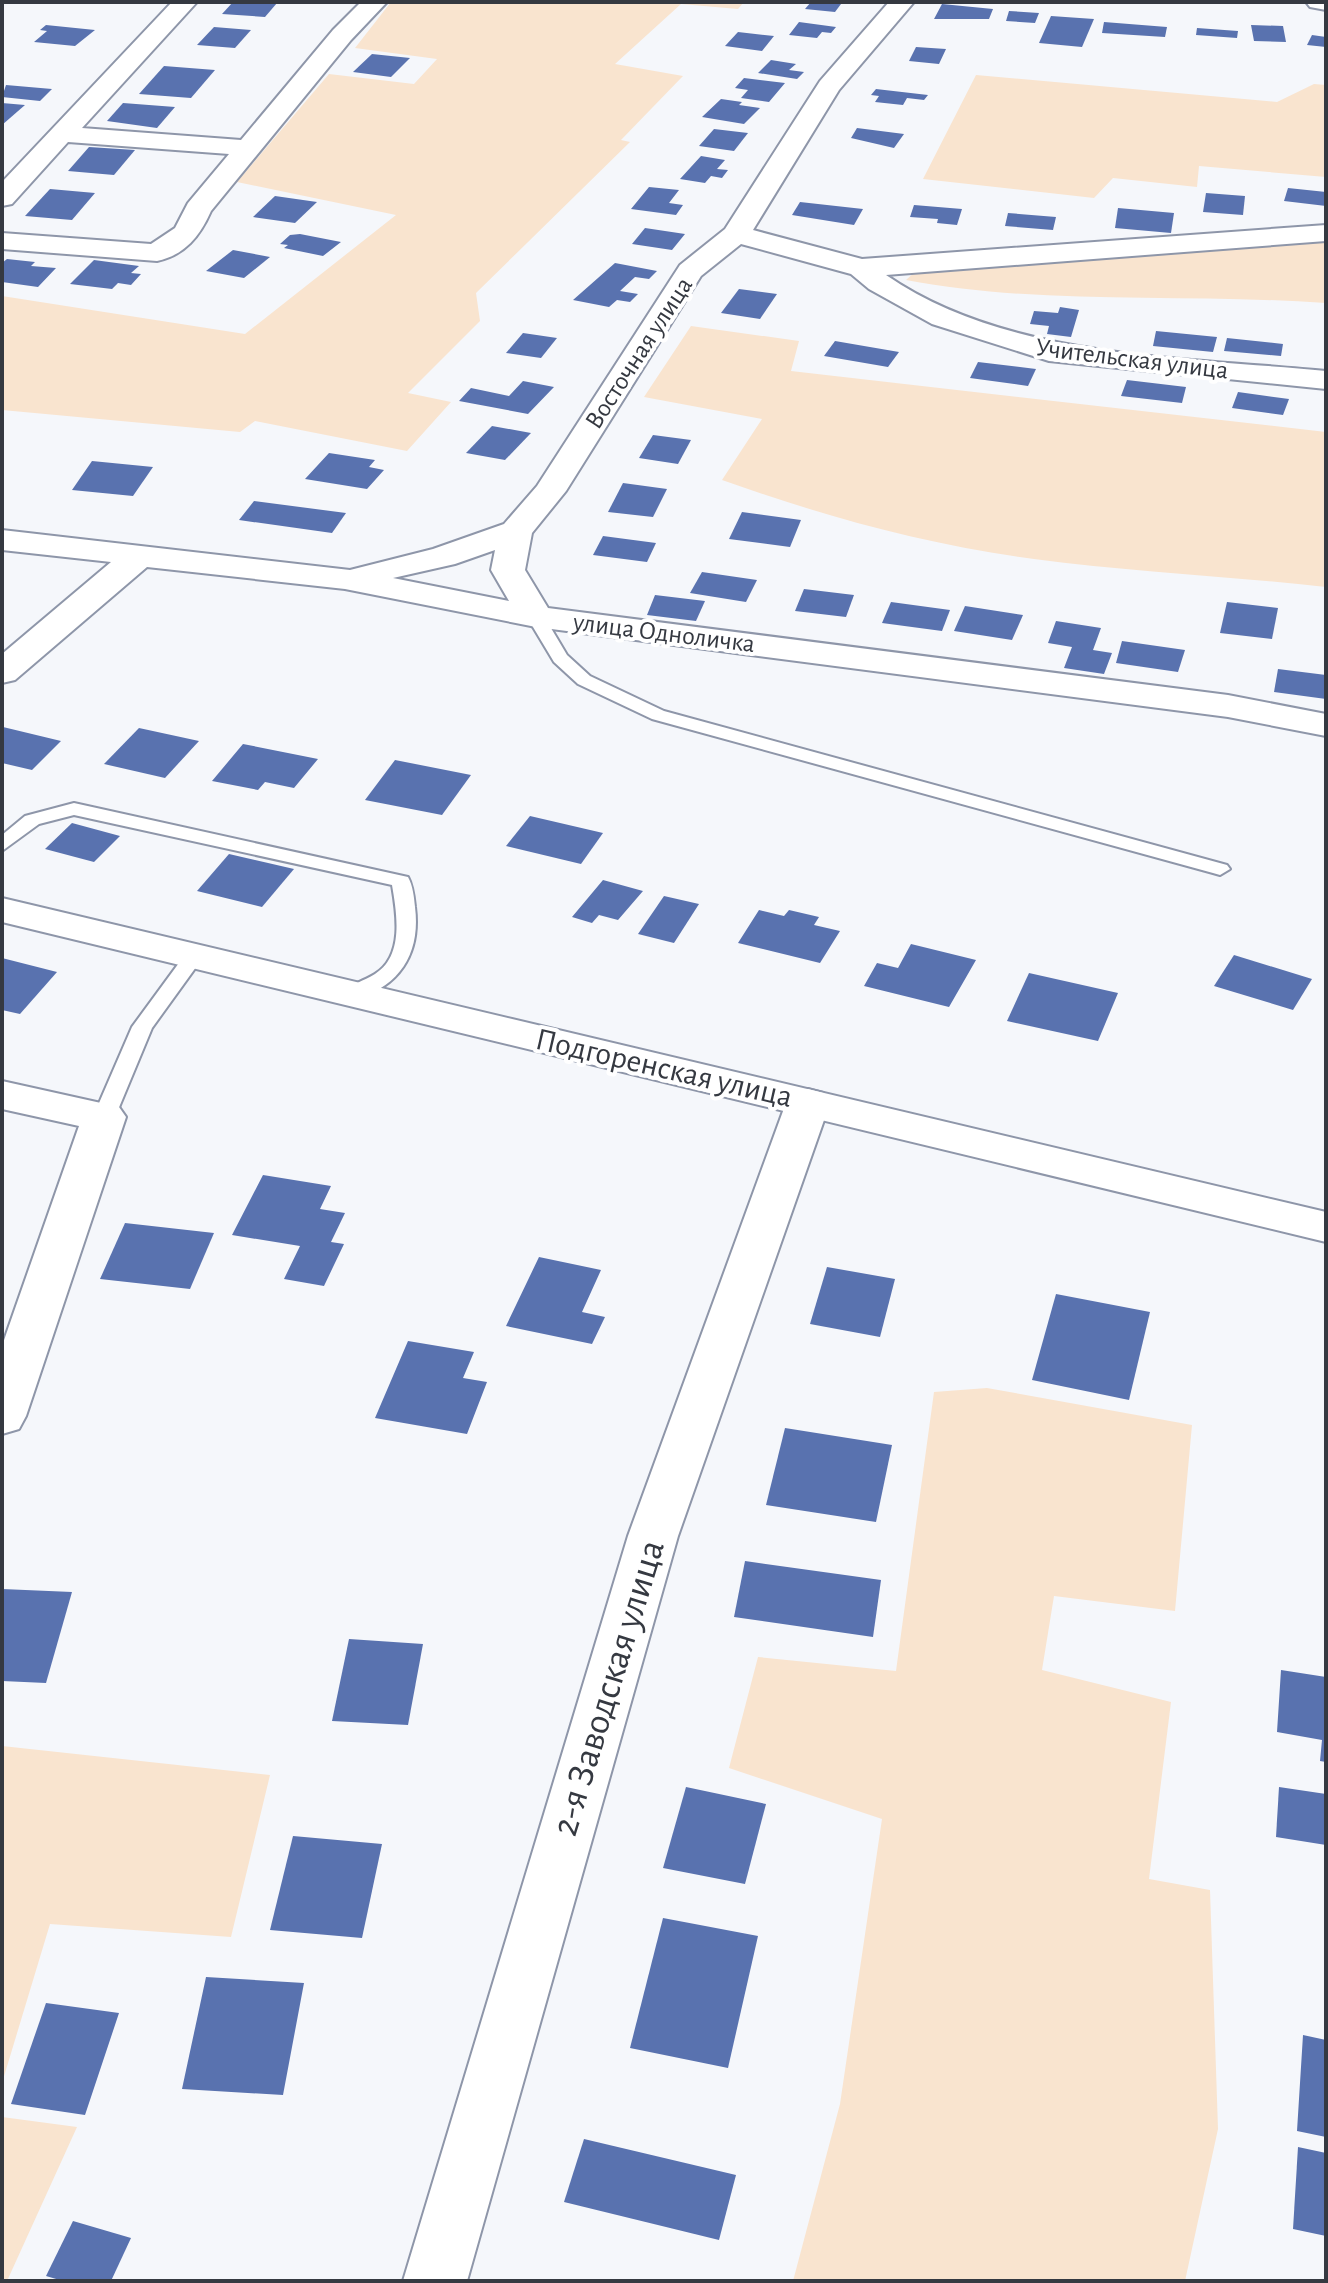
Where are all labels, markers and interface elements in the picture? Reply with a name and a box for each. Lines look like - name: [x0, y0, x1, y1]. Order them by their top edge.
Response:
- street label: Восточная улица: [580, 273, 698, 433]
- street label: Учительская улица: [1034, 334, 1230, 384]
- street label: улица Одноличка: [571, 609, 757, 657]
- street label: Подгоренская улица: [532, 1023, 796, 1113]
- street label: 2-я Заводская улица: [546, 1536, 672, 1840]

